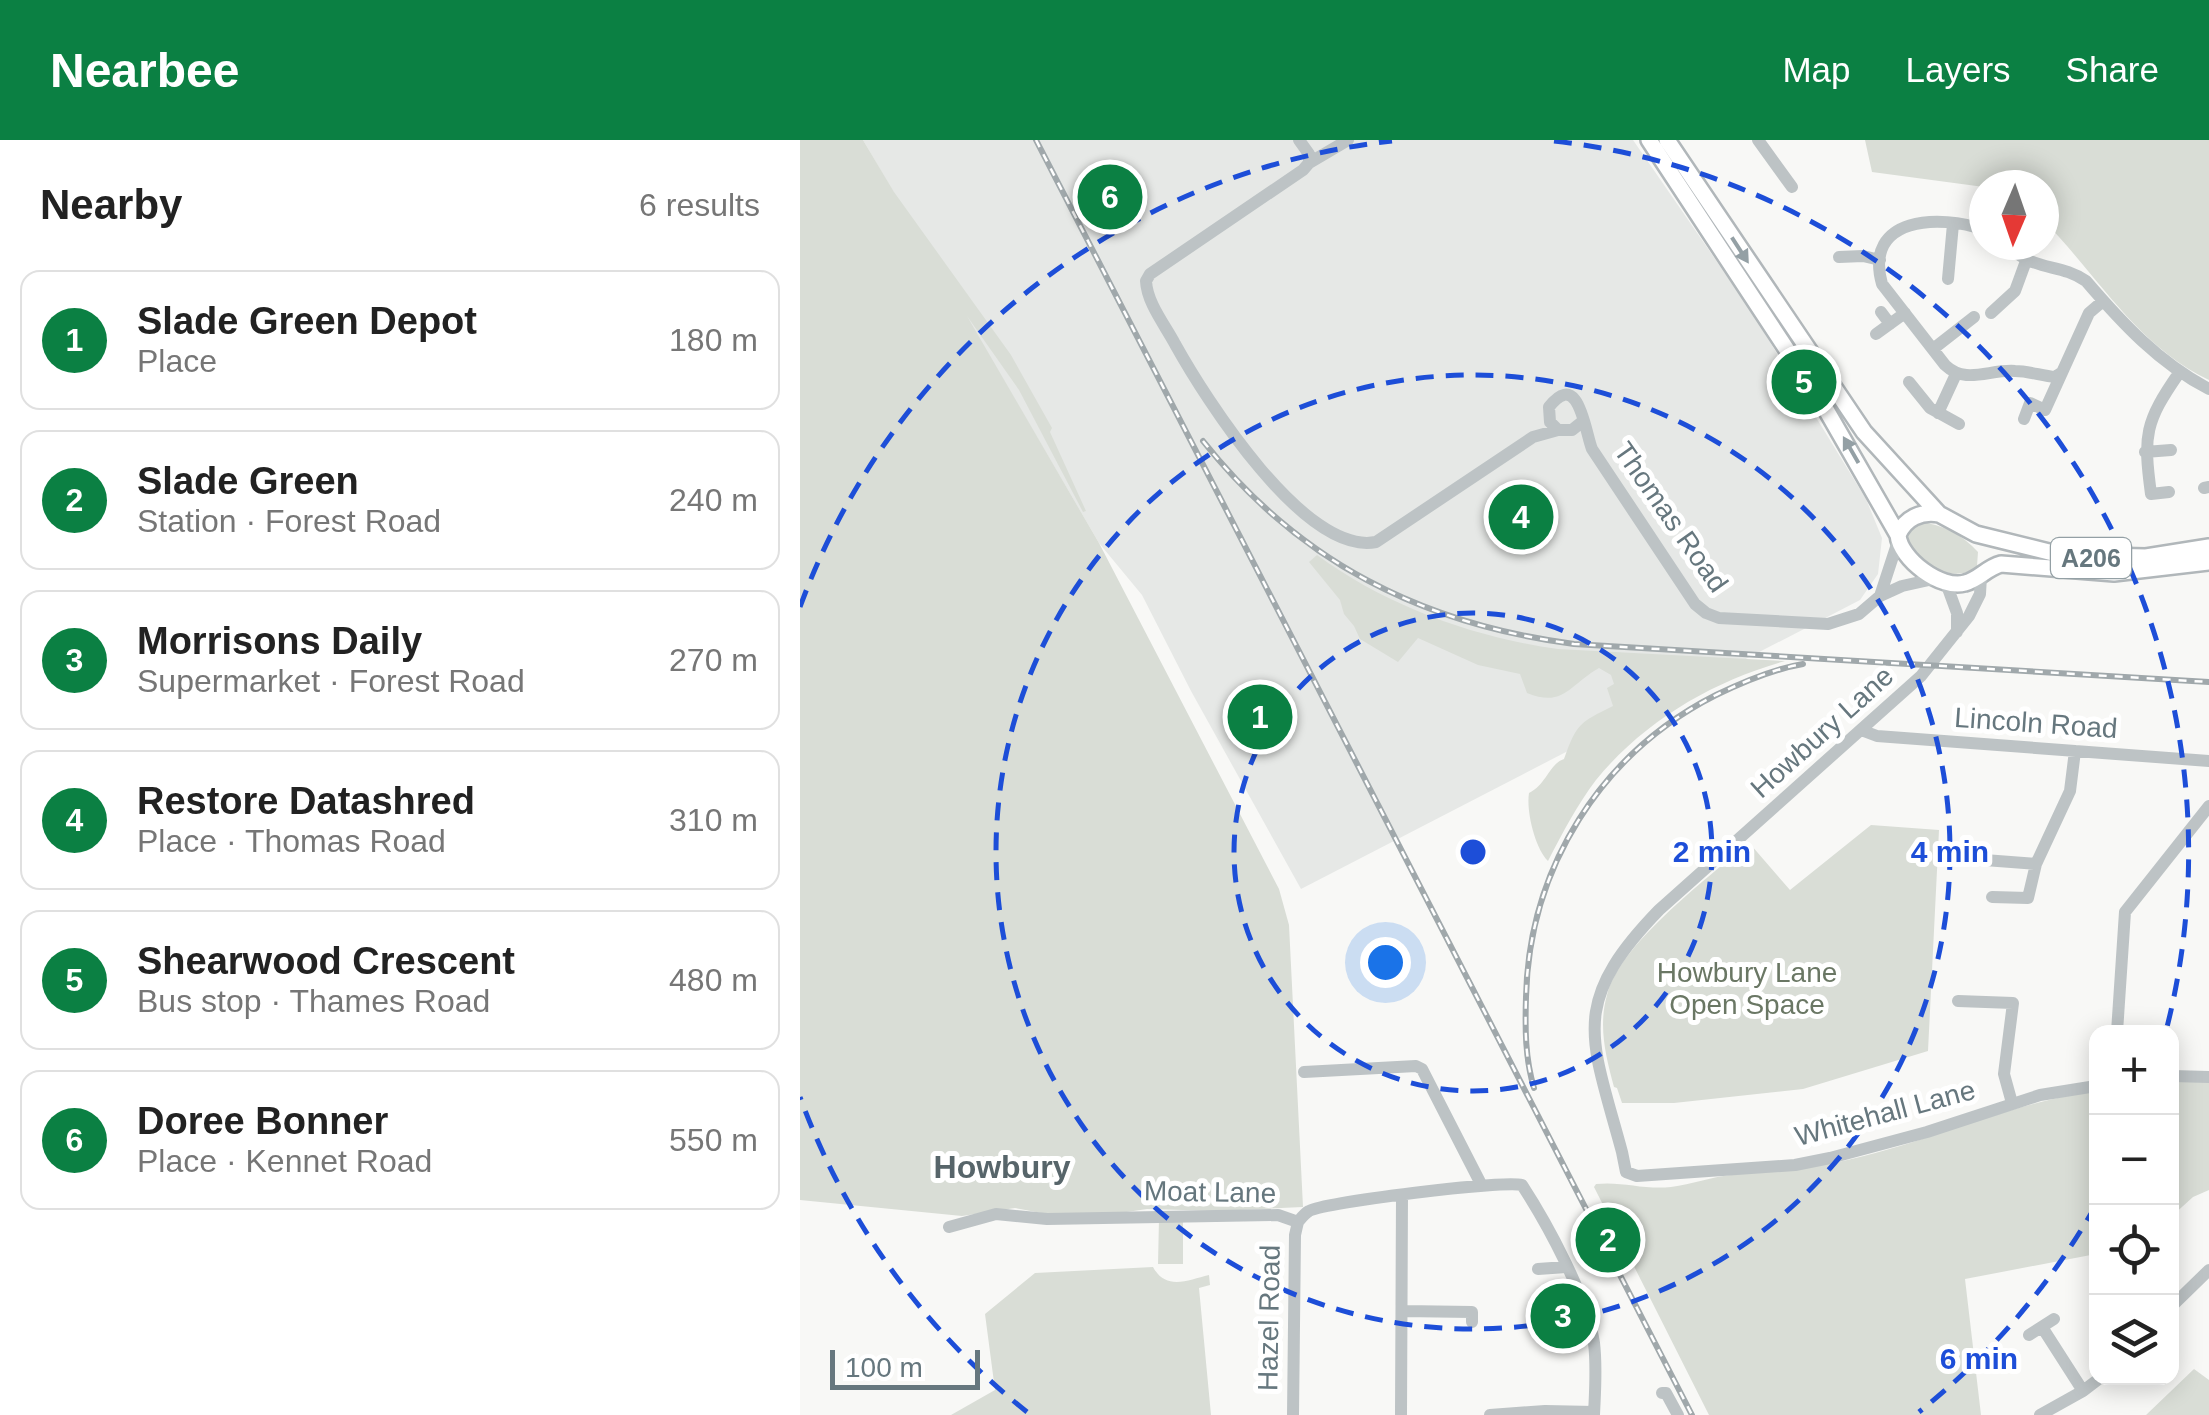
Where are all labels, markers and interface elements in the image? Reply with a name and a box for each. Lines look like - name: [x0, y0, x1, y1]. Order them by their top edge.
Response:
- text: Nearbee: [50, 44, 239, 97]
- text: Map: [1782, 50, 1851, 89]
- text: Layers: [1906, 50, 2011, 89]
- text: Share: [2066, 50, 2159, 89]
- pin: 6: [1078, 160, 1142, 234]
- north arrow: [1969, 170, 2059, 260]
- text: Nearby: [40, 181, 182, 228]
- text: 6 results: [639, 187, 760, 223]
- one-way arrow: [1731, 236, 1749, 264]
- text: Slade Green Depot: [137, 300, 477, 342]
- text: 1: [66, 322, 83, 358]
- text: 180 m: [669, 322, 758, 358]
- text: Place: [137, 343, 217, 379]
- pin: 5: [1772, 344, 1836, 420]
- one-way arrow: [1843, 435, 1860, 464]
- street label: Thomas Road: [1608, 436, 1734, 598]
- text: Slade Green: [137, 460, 359, 502]
- pin: 4: [1488, 480, 1554, 554]
- text: 2: [66, 482, 83, 518]
- text: 240 m: [669, 482, 758, 518]
- text: Station · Forest Road: [137, 503, 441, 539]
- road number: A206: [2051, 538, 2131, 578]
- text: Morrisons Daily: [137, 620, 422, 662]
- text: 3: [66, 642, 83, 678]
- text: 270 m: [669, 642, 758, 678]
- street label: Howbury Lane: [1745, 660, 1899, 804]
- text: Supermarket · Forest Road: [137, 663, 525, 699]
- pin: 1: [1228, 680, 1292, 754]
- street label: Lincoln Road: [1953, 702, 2119, 744]
- text: Restore Datashred: [137, 780, 475, 822]
- text: 4: [66, 802, 83, 838]
- text: 310 m: [669, 802, 758, 838]
- text: Place · Thomas Road: [137, 823, 446, 859]
- centre of rings: [1455, 834, 1491, 870]
- text: 2 min: [1673, 835, 1751, 868]
- text: 4 min: [1911, 835, 1989, 868]
- your location: [1360, 937, 1411, 988]
- text: Shearwood Crescent: [137, 940, 515, 982]
- park label: Howbury Lane Open Space: [1657, 957, 1837, 1020]
- text: 5: [66, 962, 83, 998]
- text: 480 m: [669, 962, 758, 998]
- text: Bus stop · Thames Road: [137, 983, 490, 1019]
- map controls: [2089, 1025, 2179, 1385]
- button: +: [2089, 1025, 2179, 1115]
- street label: Whitehall Lane: [1792, 1074, 1978, 1152]
- text: Doree Bonner: [137, 1100, 388, 1142]
- button: −: [2089, 1115, 2179, 1205]
- text: 6: [66, 1122, 83, 1158]
- text: 550 m: [669, 1122, 758, 1158]
- text: Place · Kennet Road: [137, 1143, 432, 1179]
- district label: Howbury: [934, 1149, 1071, 1185]
- street label: Moat Lane: [1144, 1175, 1276, 1209]
- pin: 2: [1576, 1202, 1640, 1278]
- button: locate: [2089, 1205, 2179, 1295]
- street label: Hazel Road: [1252, 1245, 1286, 1391]
- pin: 3: [1530, 1278, 1596, 1354]
- button: layers: [2089, 1295, 2179, 1385]
- text: 6 min: [1940, 1342, 2018, 1375]
- scale bar: [830, 1345, 980, 1390]
- text: 100 m: [845, 1352, 923, 1383]

